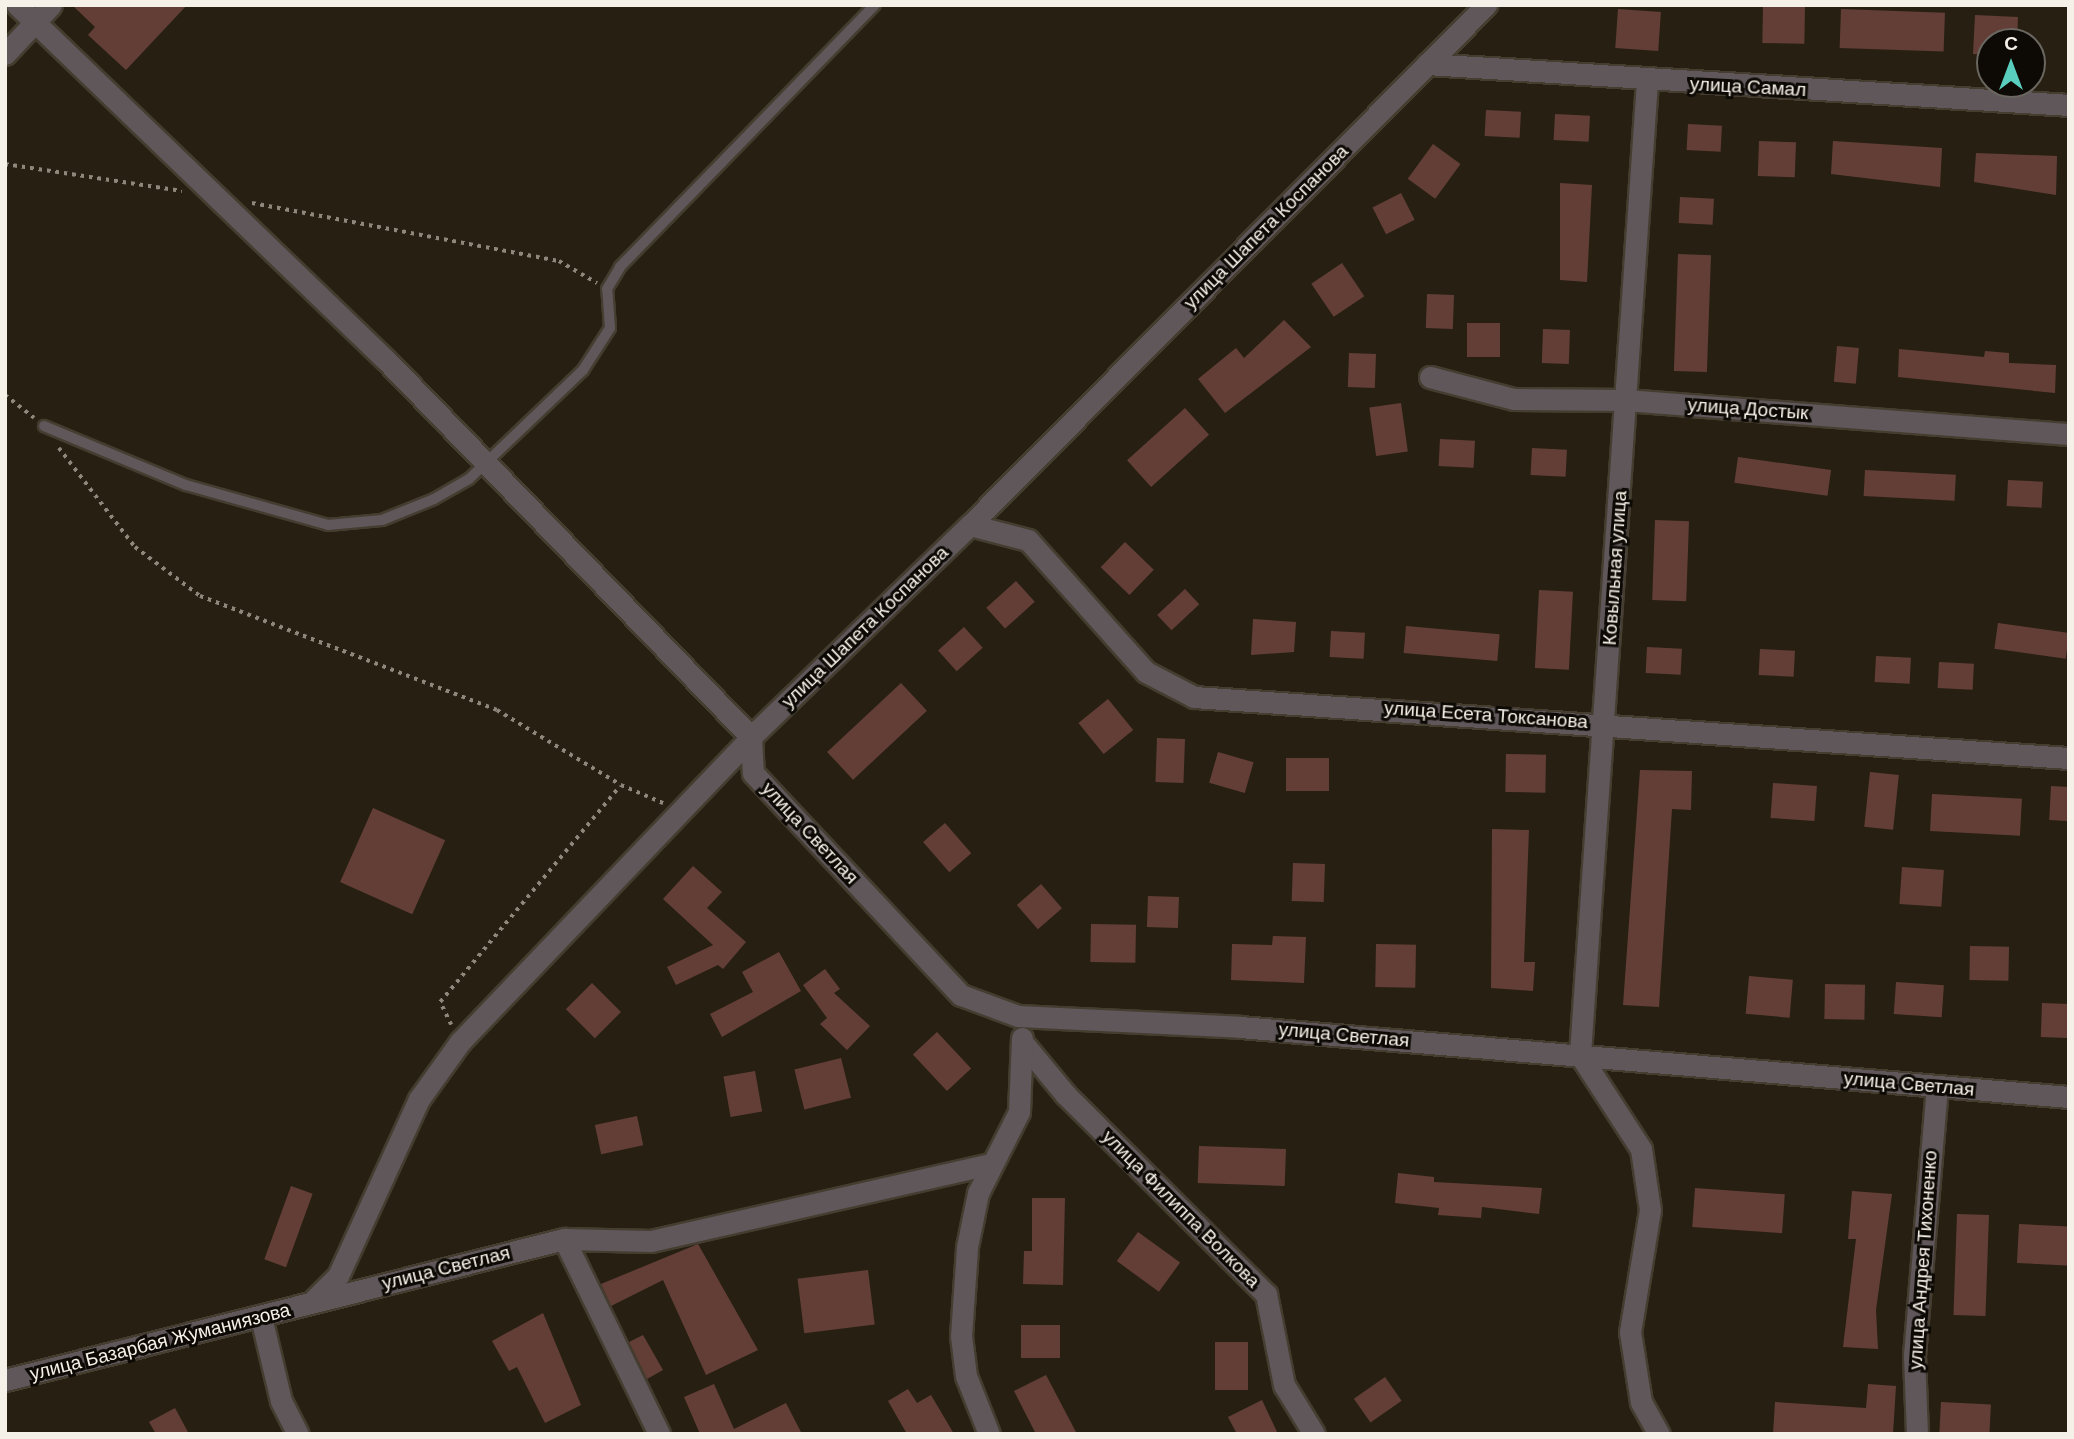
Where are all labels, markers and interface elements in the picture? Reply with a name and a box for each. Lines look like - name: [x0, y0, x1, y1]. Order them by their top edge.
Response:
- north arrow: [1976, 28, 2046, 98]
- text: С: [2004, 31, 2018, 56]
- street label: улица Самал: [1689, 73, 1807, 101]
- street label: улица Шапета Коспанова: [1179, 140, 1353, 314]
- street label: улица Достык: [1687, 393, 1809, 425]
- street label: Ковыльная улица: [1598, 490, 1632, 646]
- street label: улица Шапета Коспанова: [777, 541, 953, 713]
- street label: улица Есета Токсанова: [1383, 697, 1589, 733]
- street label: улица Светлая: [757, 777, 863, 889]
- street label: улица Светлая: [1278, 1018, 1410, 1052]
- street label: улица Светлая: [1843, 1067, 1975, 1101]
- street label: улица Филиппа Волкова: [1097, 1125, 1265, 1293]
- street label: улица Андрея Тихоненко: [1904, 1150, 1942, 1370]
- street label: улица Светлая: [380, 1241, 512, 1295]
- street label: улица Базарбая Жуманиязова: [27, 1299, 293, 1385]

